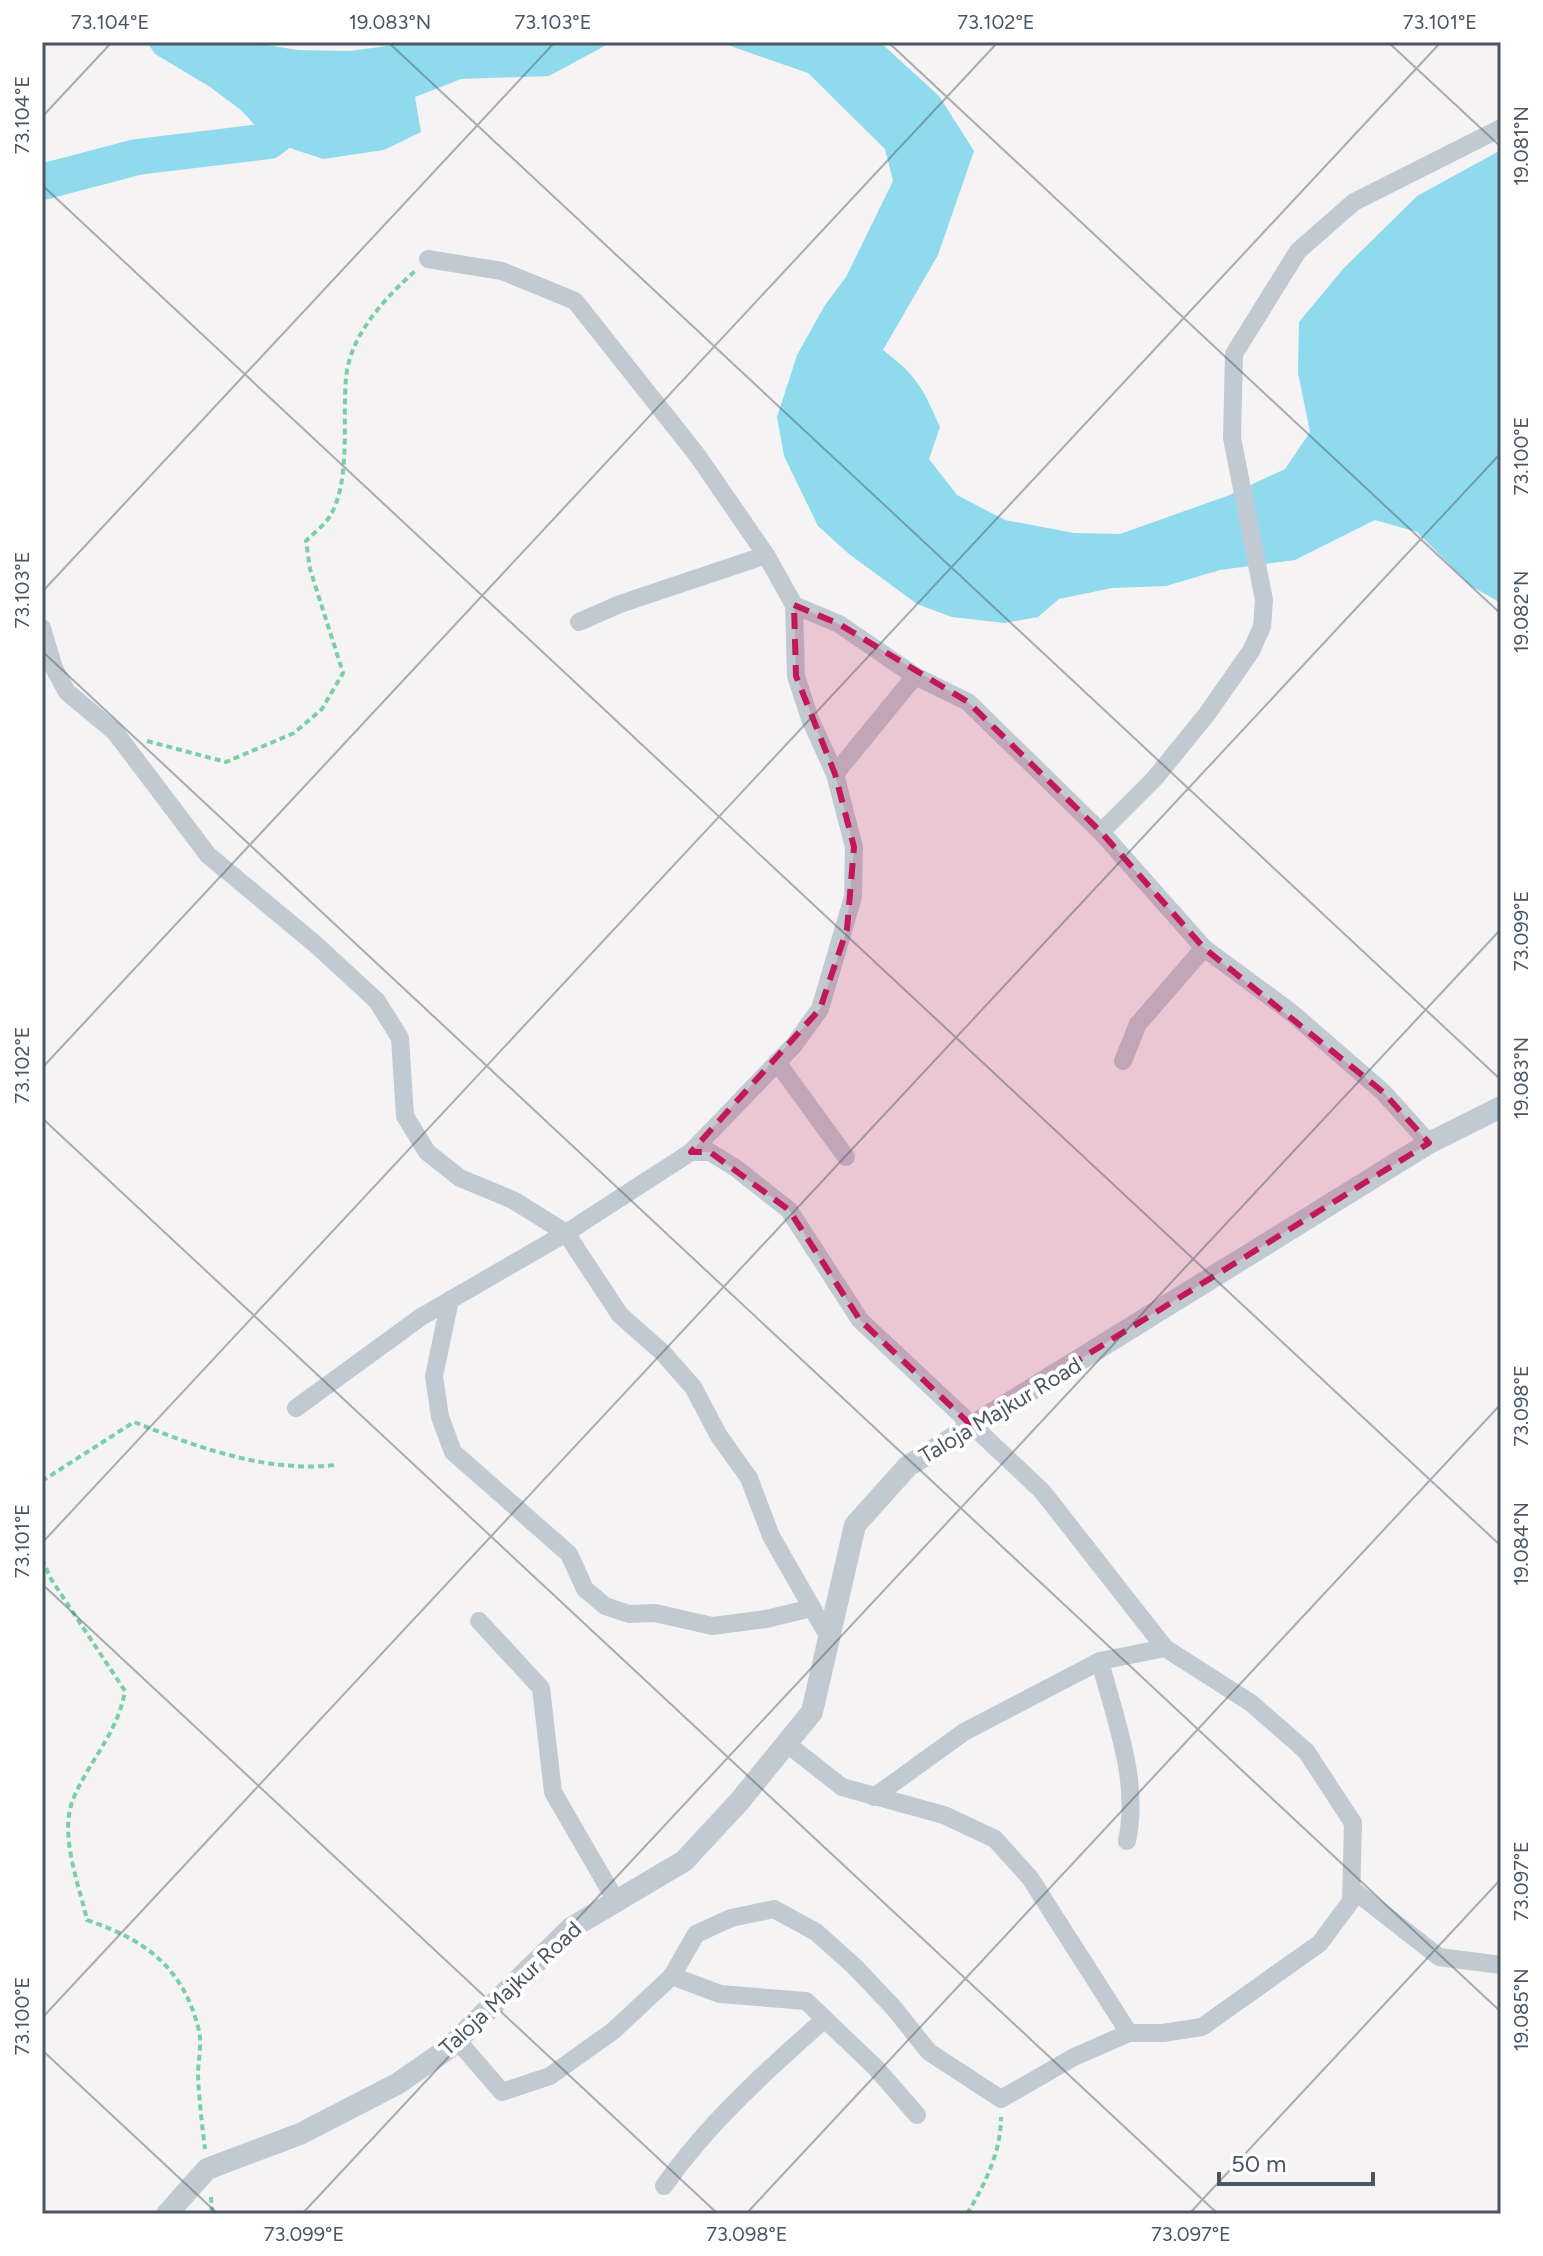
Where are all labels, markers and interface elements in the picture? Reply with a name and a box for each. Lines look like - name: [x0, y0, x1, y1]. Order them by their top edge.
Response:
- text: 73.104°E: [71, 10, 149, 34]
- text: 19.083°N: [349, 10, 431, 34]
- text: 73.103°E: [515, 10, 591, 34]
- text: 73.102°E: [957, 10, 1035, 34]
- text: 73.101°E: [1403, 10, 1477, 34]
- text: 73.104°E: [10, 76, 34, 154]
- text: 19.081°N: [1509, 106, 1533, 186]
- text: 73.100°E: [1509, 417, 1533, 495]
- text: 73.103°E: [10, 552, 34, 628]
- text: 19.082°N: [1509, 571, 1533, 653]
- text: 73.099°E: [1509, 891, 1533, 971]
- text: 73.102°E: [10, 1026, 34, 1104]
- text: 19.083°N: [1509, 1037, 1533, 1119]
- street label: Taloja Majkur Road: [914, 1351, 1086, 1469]
- text: 73.098°E: [1509, 1365, 1533, 1447]
- text: 19.084°N: [1509, 1502, 1533, 1586]
- text: 73.101°E: [10, 1504, 34, 1578]
- text: 73.097°E: [1509, 1841, 1533, 1921]
- street label: Taloja Majkur Road: [434, 1916, 587, 2061]
- text: 19.085°N: [1509, 1968, 1533, 2052]
- text: 73.100°E: [10, 1977, 34, 2055]
- scale bar: [1219, 2136, 1373, 2186]
- text: 50 m: [1231, 2149, 1287, 2178]
- text: 73.099°E: [264, 2222, 344, 2246]
- text: 73.098°E: [706, 2222, 788, 2246]
- text: 73.097°E: [1151, 2222, 1231, 2246]

